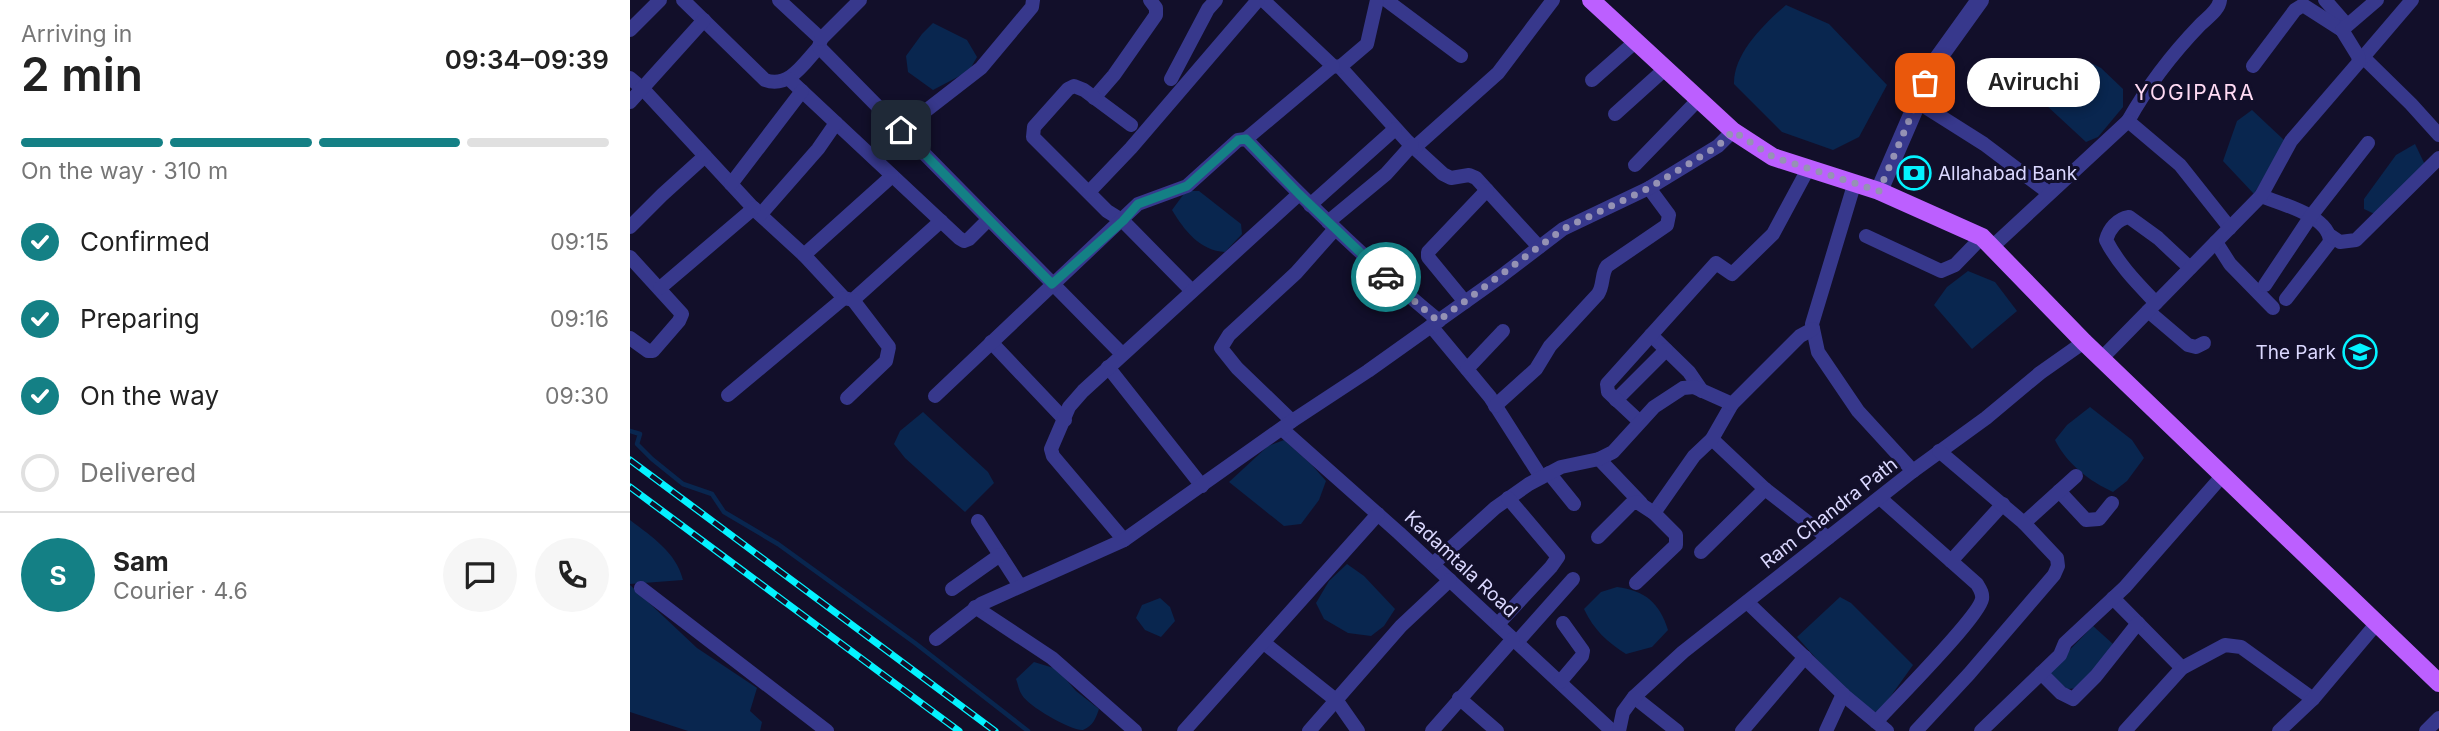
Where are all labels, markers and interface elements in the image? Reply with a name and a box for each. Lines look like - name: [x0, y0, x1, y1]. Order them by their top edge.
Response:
- text: Arriving in: [21, 20, 132, 48]
- text: 09:34–09:39: [445, 44, 609, 75]
- text: 2 min: [21, 46, 143, 102]
- pin: [1895, 53, 1955, 113]
- callout: Aviruchi: [1967, 58, 2100, 108]
- icon: bag: [1906, 64, 1944, 102]
- text: Aviruchi: [1988, 68, 2079, 96]
- district label: YOGIPARA: [2134, 80, 2256, 105]
- pin: [871, 100, 931, 160]
- icon: home: [882, 111, 920, 149]
- bank icon: Allahabad Bank: [1895, 154, 1933, 192]
- text: On the way · 310 m: [21, 157, 228, 185]
- place label: Allahabad Bank: [1938, 162, 2078, 185]
- icon: check: [21, 223, 59, 261]
- text: Confirmed: [80, 226, 210, 257]
- text: 09:15: [550, 228, 609, 256]
- courier: [1351, 242, 1421, 312]
- icon: car: [1367, 258, 1405, 296]
- icon: check: [21, 300, 59, 338]
- text: Preparing: [80, 303, 200, 334]
- text: 09:16: [550, 305, 609, 333]
- school or university icon: The Park: [2341, 333, 2379, 371]
- place label: The Park: [2255, 341, 2337, 364]
- icon: check: [21, 377, 59, 415]
- text: On the way: [80, 380, 219, 411]
- text: 09:30: [545, 382, 609, 410]
- street label: Ram Chandra Path: [1756, 453, 1902, 573]
- text: Delivered: [80, 457, 196, 488]
- street label: Kadamtala Road: [1400, 506, 1522, 622]
- button: chat: [443, 538, 517, 612]
- button: phone: [535, 538, 609, 612]
- text: Sam: [113, 546, 169, 577]
- text: S: [49, 560, 67, 591]
- text: Courier · 4.6: [113, 577, 248, 605]

